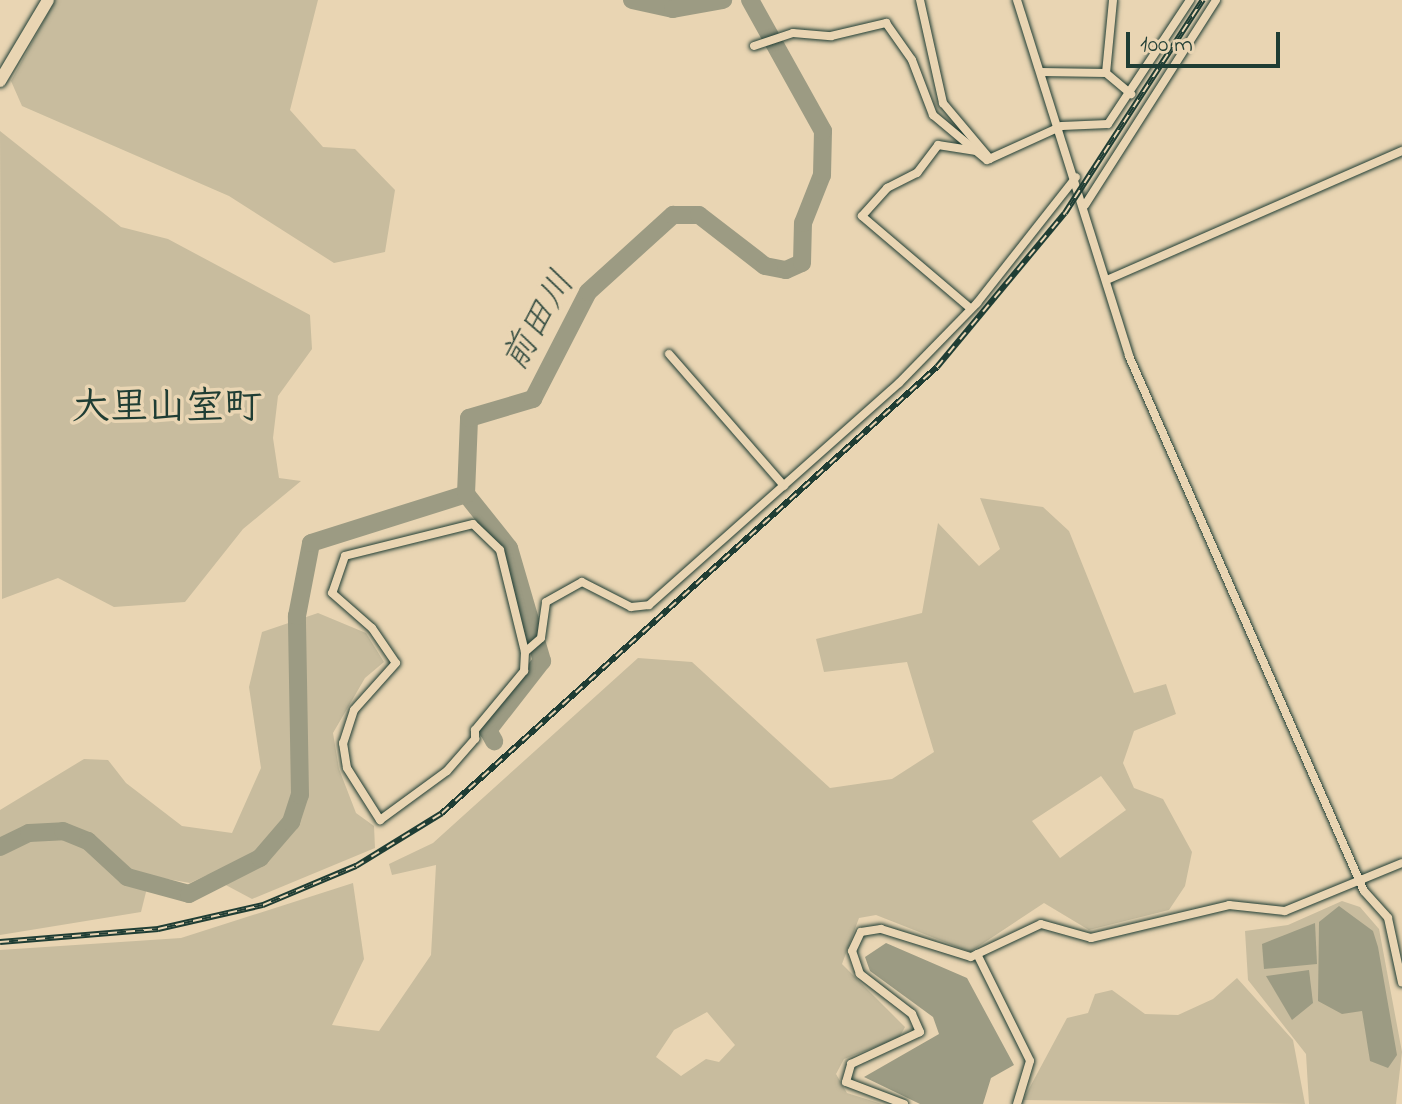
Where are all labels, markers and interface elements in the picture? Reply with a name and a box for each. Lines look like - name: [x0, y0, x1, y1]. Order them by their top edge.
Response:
- scale bar: [1130, 16, 1284, 66]
- text: 100 m: [1140, 28, 1193, 63]
- water label: 前田川: [494, 264, 586, 380]
- district label: 大里山室町: [72, 387, 262, 433]

